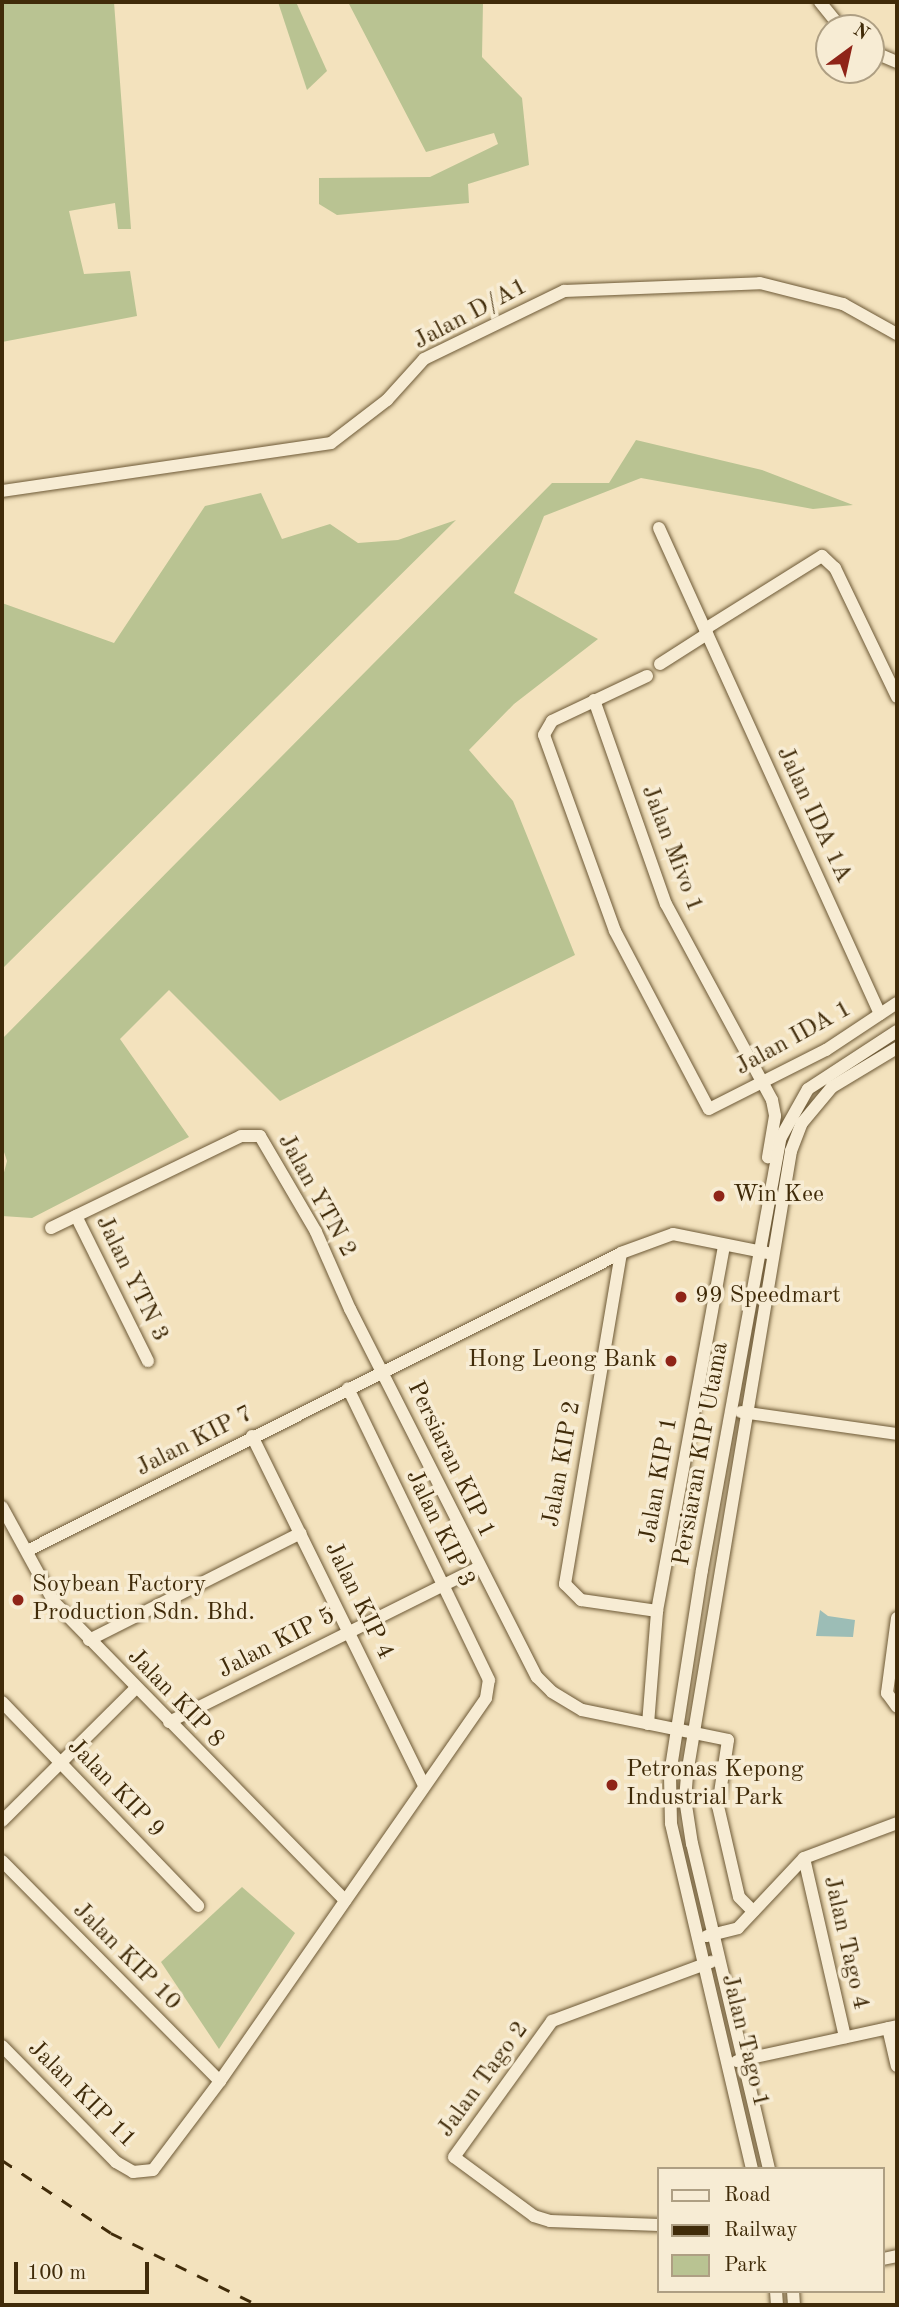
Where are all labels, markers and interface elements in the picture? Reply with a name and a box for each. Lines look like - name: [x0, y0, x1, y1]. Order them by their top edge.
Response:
- north arrow: [815, 14, 885, 84]
- text: N: [849, 21, 872, 45]
- street label: Jalan D/A1: [409, 273, 533, 357]
- street label: Jalan IDA 1A: [769, 742, 857, 888]
- street label: Jalan Mivo 1: [634, 782, 708, 916]
- street label: Jalan IDA 1: [731, 995, 857, 1083]
- street label: Jalan YTN 2: [270, 1129, 362, 1263]
- place label: Win Kee: [733, 1182, 824, 1210]
- marker: Win Kee: [711, 1188, 727, 1204]
- street label: Jalan YTN 3: [88, 1211, 174, 1347]
- place label: 99 Speedmart: [695, 1283, 841, 1311]
- marker: 99 Speedmart: [673, 1289, 689, 1305]
- street label: Persiaran KIP Utama: [668, 1340, 736, 1568]
- place label: Hong Leong Bank: [468, 1347, 657, 1375]
- marker: Hong Leong Bank: [663, 1353, 679, 1369]
- street label: Persiaran KIP 1: [400, 1377, 500, 1543]
- street label: Jalan KIP 2: [538, 1399, 588, 1529]
- street label: Jalan KIP 7: [132, 1400, 258, 1484]
- street label: Jalan KIP 1: [635, 1415, 685, 1545]
- street label: Jalan KIP 3: [398, 1465, 480, 1593]
- street label: Jalan KIP 4: [317, 1537, 399, 1665]
- place label: Soybean Factory Production Sdn. Bhd.: [32, 1572, 255, 1628]
- marker: Soybean Factory Production Sdn. Bhd.: [10, 1592, 26, 1608]
- street label: Jalan KIP 5: [214, 1602, 340, 1686]
- street label: Jalan KIP 8: [120, 1643, 230, 1755]
- street label: Jalan KIP 9: [60, 1733, 170, 1845]
- place label: Petronas Kepong Industrial Park: [626, 1757, 804, 1813]
- marker: Petronas Kepong Industrial Park: [604, 1777, 620, 1793]
- street label: Jalan Tago 4: [816, 1873, 874, 2013]
- street label: Jalan KIP 10: [66, 1897, 186, 2017]
- street label: Jalan Tago 1: [714, 1971, 774, 2111]
- street label: Jalan Tago 2: [432, 2016, 536, 2144]
- street label: Jalan KIP 11: [21, 2035, 141, 2155]
- legend: [657, 2167, 885, 2293]
- text: Road: [724, 2185, 771, 2206]
- text: Railway: [724, 2220, 798, 2241]
- scale bar: [18, 2248, 152, 2292]
- text: Park: [724, 2255, 767, 2276]
- text: 100 m: [27, 2263, 86, 2284]

